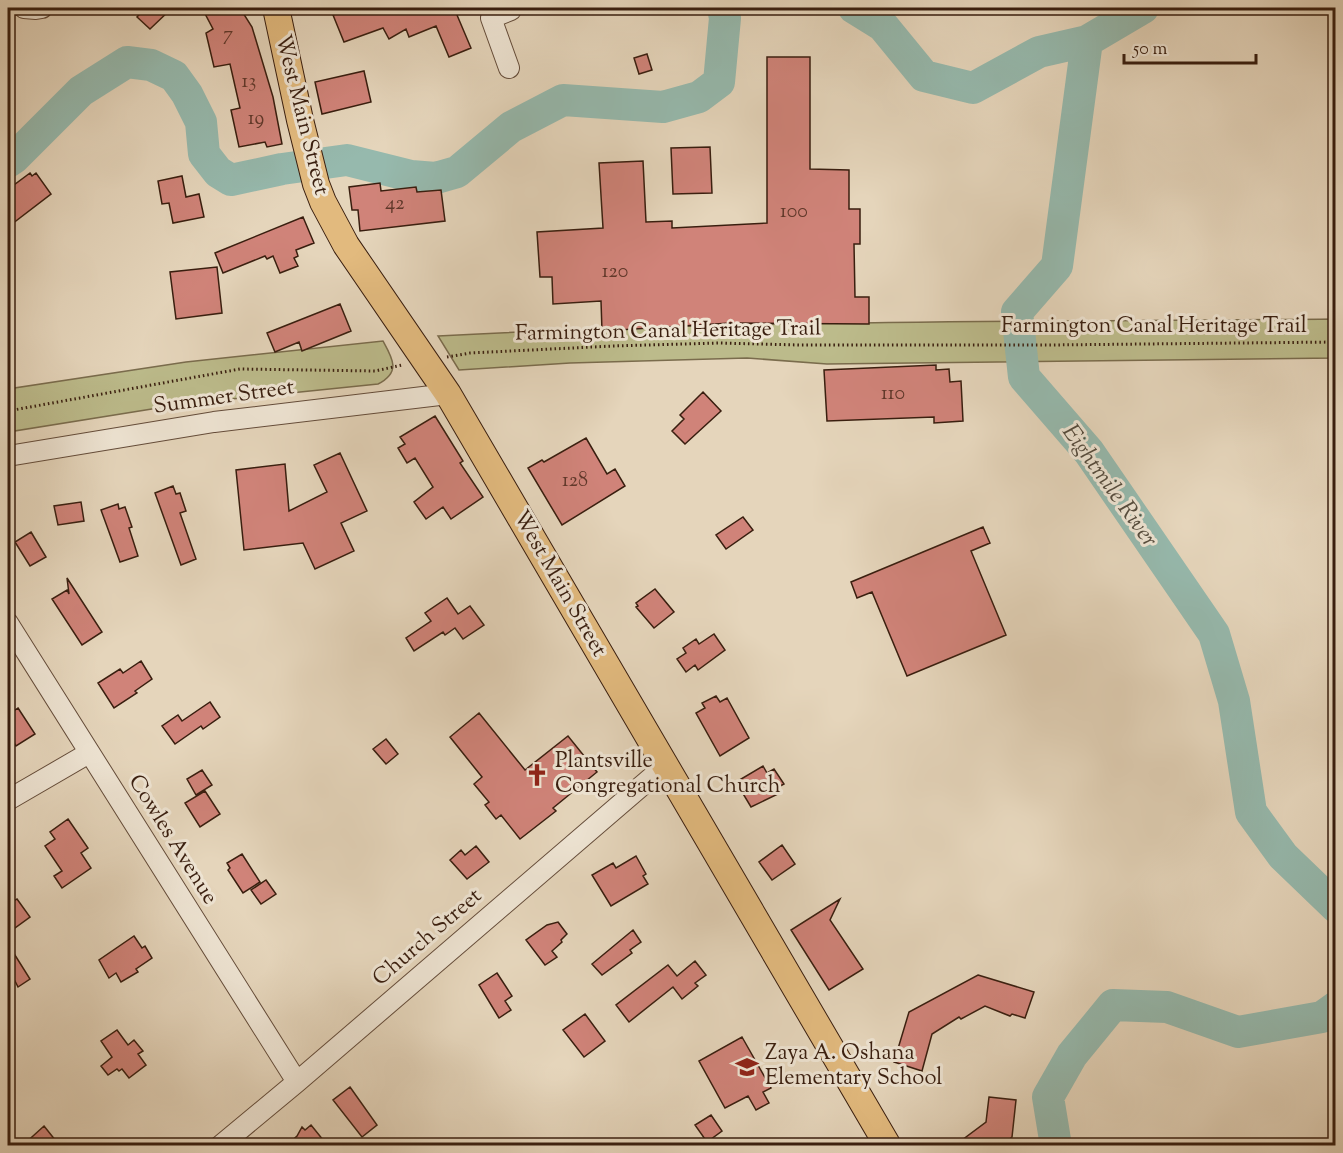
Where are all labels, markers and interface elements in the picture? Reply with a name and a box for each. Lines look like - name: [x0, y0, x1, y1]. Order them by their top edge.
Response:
- house number: 7: [223, 21, 233, 50]
- scale bar: [1124, 27, 1256, 65]
- street label: West Main Street: [266, 31, 337, 199]
- text: 50 m: [1132, 37, 1168, 63]
- house number: 13: [242, 68, 256, 97]
- house number: 19: [248, 105, 264, 134]
- house number: 42: [385, 190, 405, 219]
- house number: 100: [780, 198, 808, 227]
- house number: 120: [602, 258, 628, 287]
- street label: Farmington Canal Heritage Trail: [1001, 311, 1307, 343]
- street label: Farmington Canal Heritage Trail: [515, 313, 821, 351]
- street label: Summer Street: [151, 372, 297, 424]
- house number: 110: [881, 380, 905, 409]
- water label: Eightmile River: [1053, 418, 1166, 555]
- house number: 128: [562, 467, 588, 496]
- street label: West Main Street: [504, 505, 614, 664]
- place label: Plantsville Congregational Church: [555, 746, 781, 803]
- church icon: Plantsville Congregational Church: [524, 762, 550, 788]
- street label: Cowles Avenue: [119, 769, 225, 911]
- street label: Church Street: [366, 881, 490, 995]
- place label: Zaya A. Oshana Elementary School: [765, 1038, 942, 1095]
- school or university icon: Zaya A. Oshana Elementary School: [734, 1054, 760, 1080]

